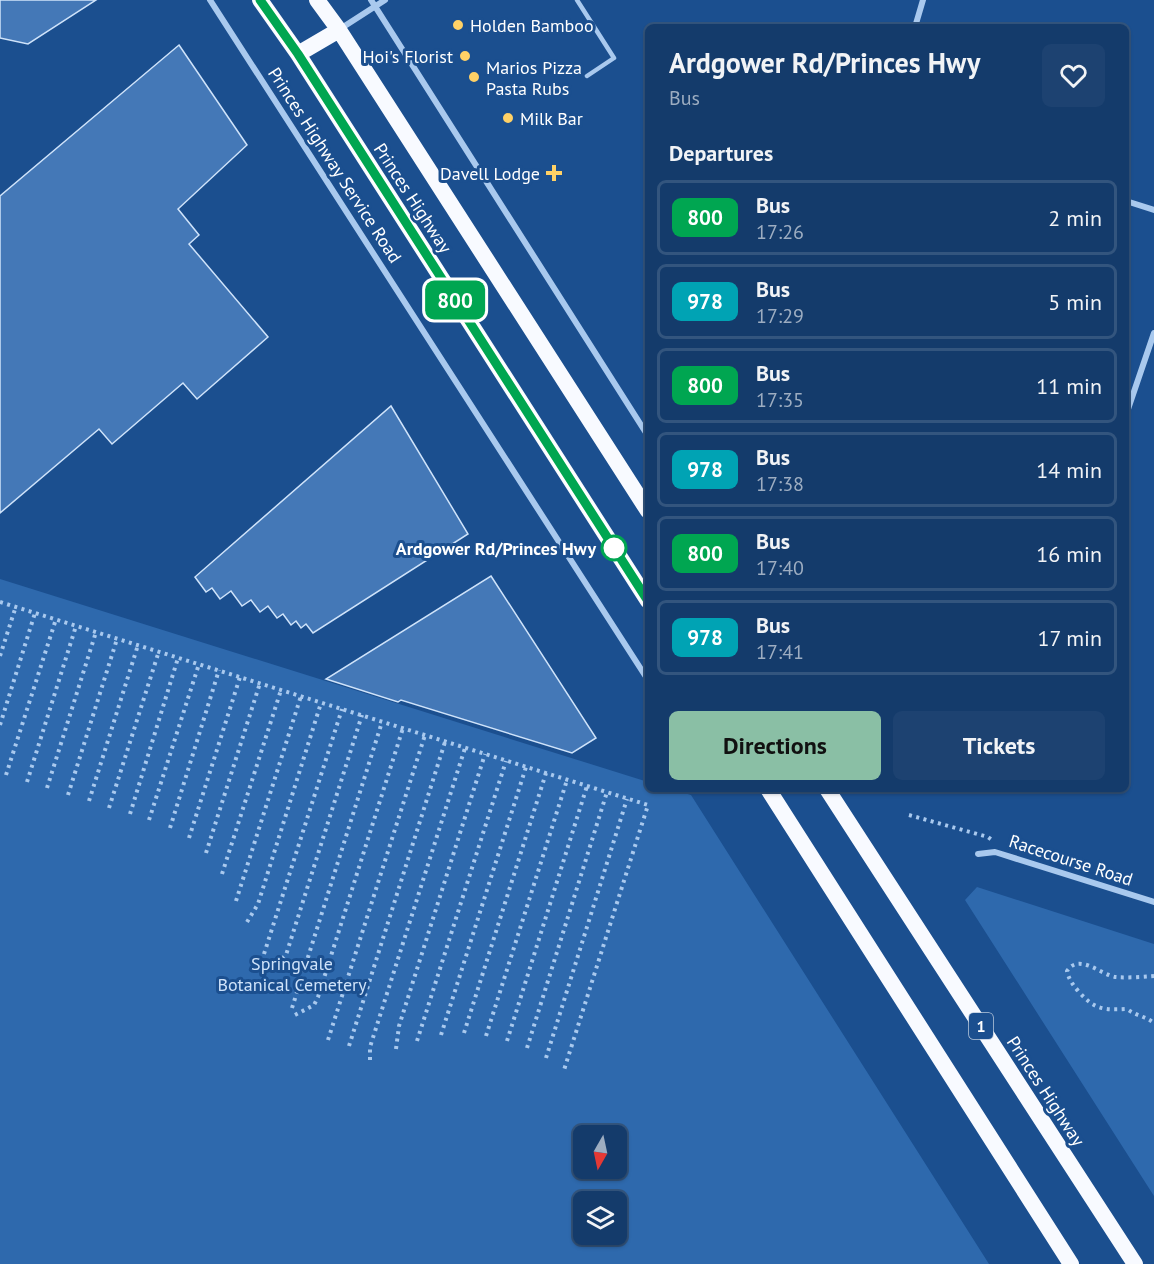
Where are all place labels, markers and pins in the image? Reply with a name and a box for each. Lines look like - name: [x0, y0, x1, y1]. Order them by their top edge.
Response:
- place label: Holden Bamboo: [470, 14, 594, 37]
- marker: Holden Bamboo: [451, 18, 465, 32]
- place label: Hoi's Florist: [362, 45, 453, 68]
- marker: Hoi's Florist: [458, 49, 472, 63]
- place label: Marios Pizza Pasta Rubs: [486, 56, 582, 100]
- marker: Marios Pizza Pasta Rubs: [467, 70, 481, 84]
- place label: Milk Bar: [520, 107, 583, 130]
- marker: Milk Bar: [501, 111, 515, 125]
- place label: Davell Lodge: [440, 162, 540, 185]
- marker: Davell Lodge: [545, 164, 563, 182]
- marker: Ardgower Rd/Princes Hwy: [601, 535, 627, 561]
- place label: Ardgower Rd/Princes Hwy: [396, 537, 596, 560]

